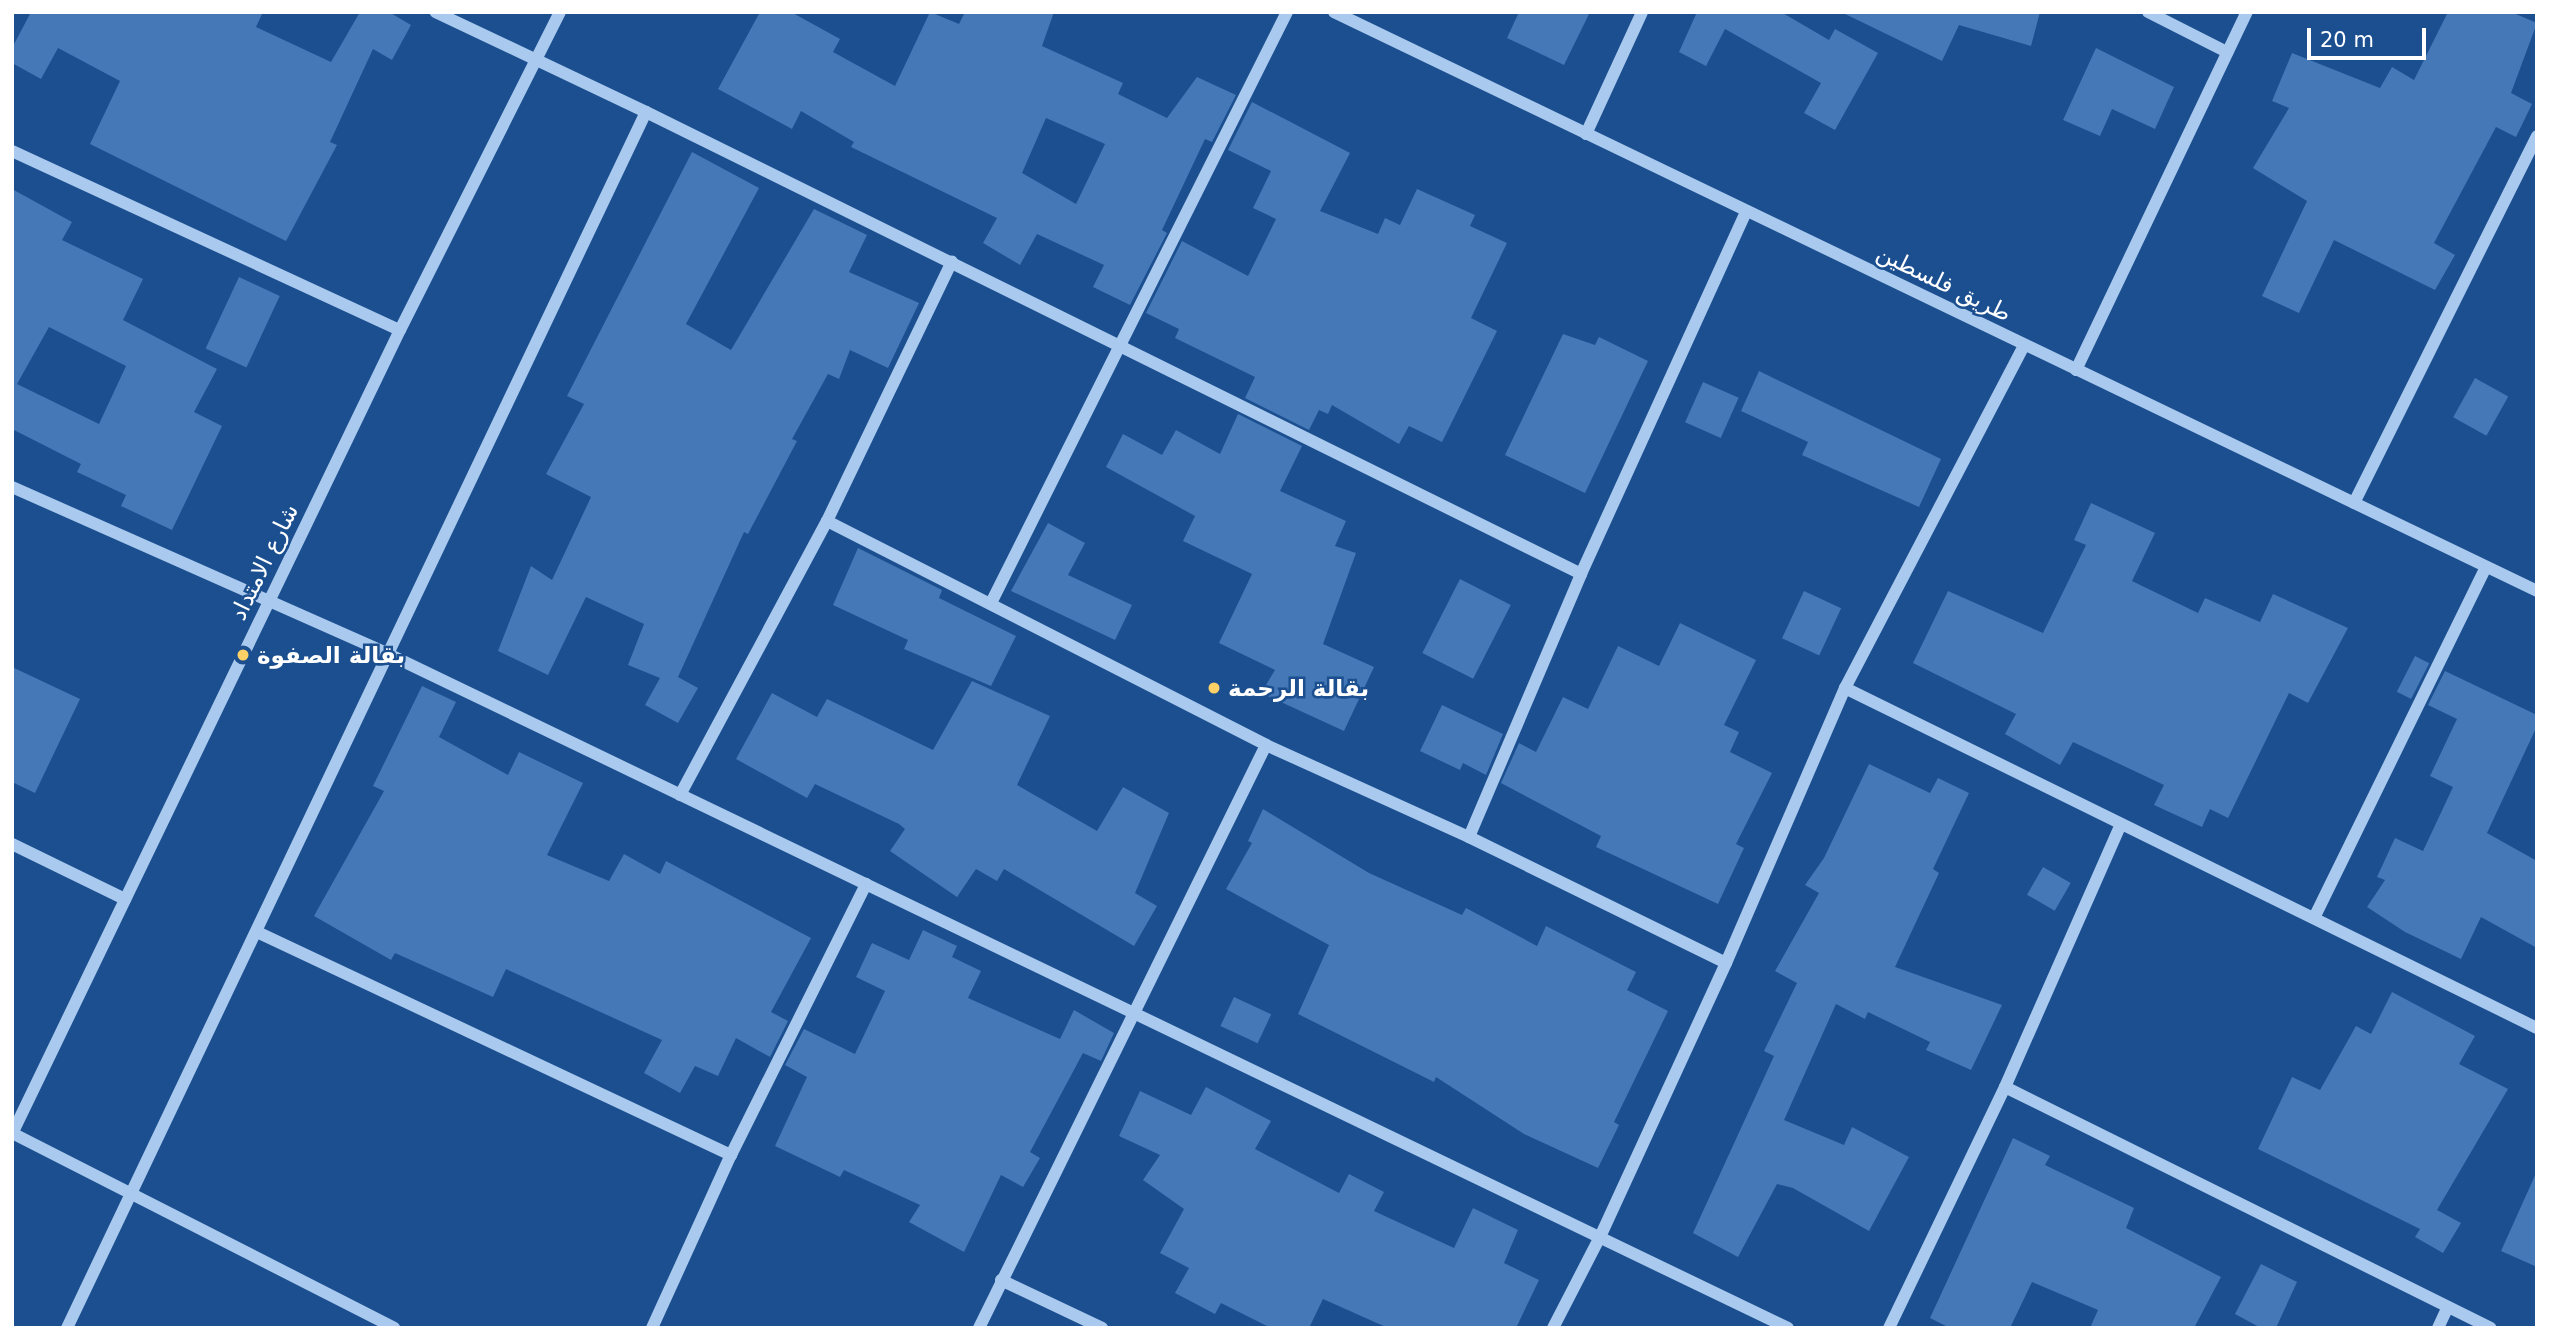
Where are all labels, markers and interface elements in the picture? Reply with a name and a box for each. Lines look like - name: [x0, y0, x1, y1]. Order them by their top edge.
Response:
- scale bar: [2311, 14, 2430, 58]
- text: 20 m: [2320, 28, 2374, 52]
- street label: طريق فلسطين: [1872, 239, 2016, 327]
- street label: شارع الامتداد: [224, 499, 304, 625]
- place label: بقالة الصفوة: [257, 641, 405, 669]
- marker: بقالة الصفوة: [235, 647, 251, 663]
- place label: بقالة الرحمة: [1228, 674, 1369, 702]
- marker: بقالة الرحمة: [1206, 680, 1222, 696]

